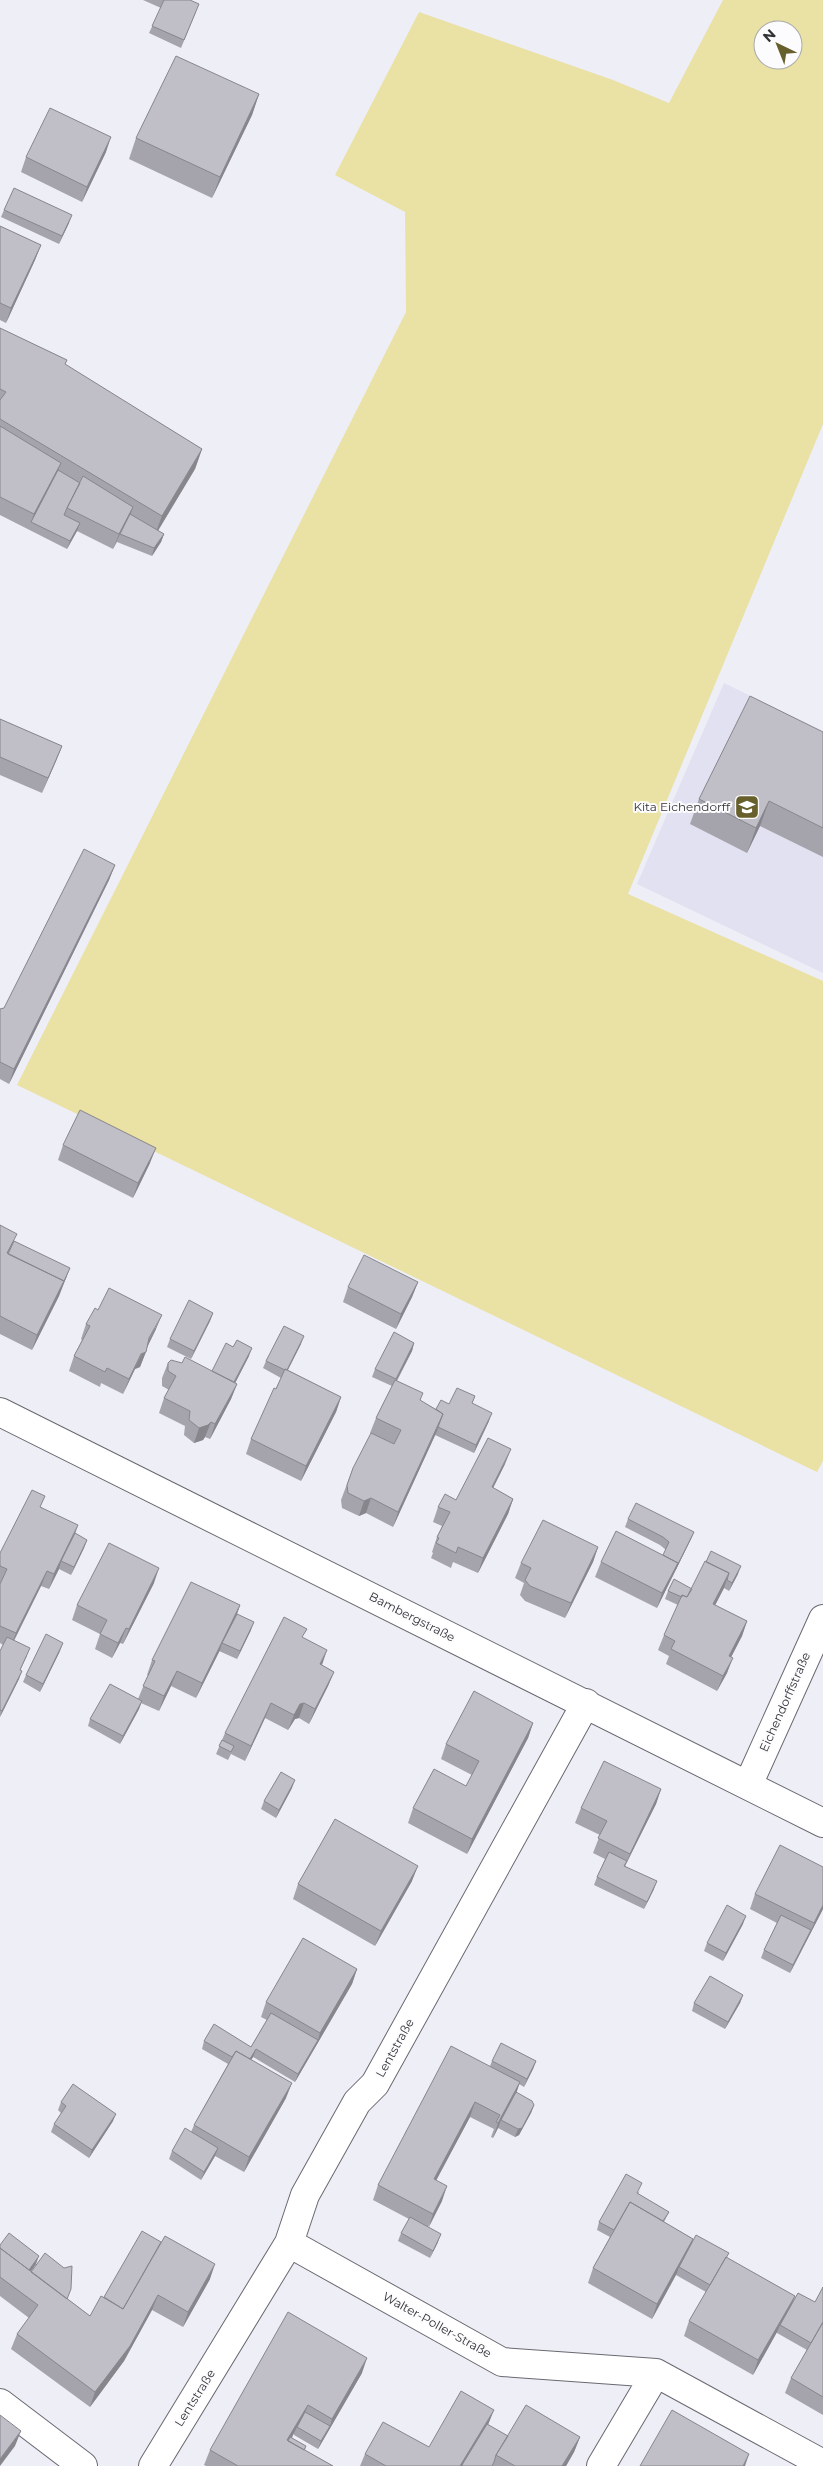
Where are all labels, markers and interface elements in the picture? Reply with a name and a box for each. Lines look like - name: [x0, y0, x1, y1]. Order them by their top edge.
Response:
- north arrow: [753, 20, 803, 70]
- text: N: [759, 25, 779, 46]
- school or university icon: Kita Eichendorff: [734, 794, 760, 820]
- place label: Kita Eichendorff: [633, 799, 731, 814]
- street label: Bambergstraße: [367, 1588, 458, 1645]
- street label: Eichendorffstraße: [756, 1650, 813, 1754]
- street label: Lentstraße: [372, 2016, 417, 2080]
- street label: Walter-Poller-Straße: [380, 2289, 494, 2361]
- street label: Lentstraße: [171, 2366, 218, 2429]

